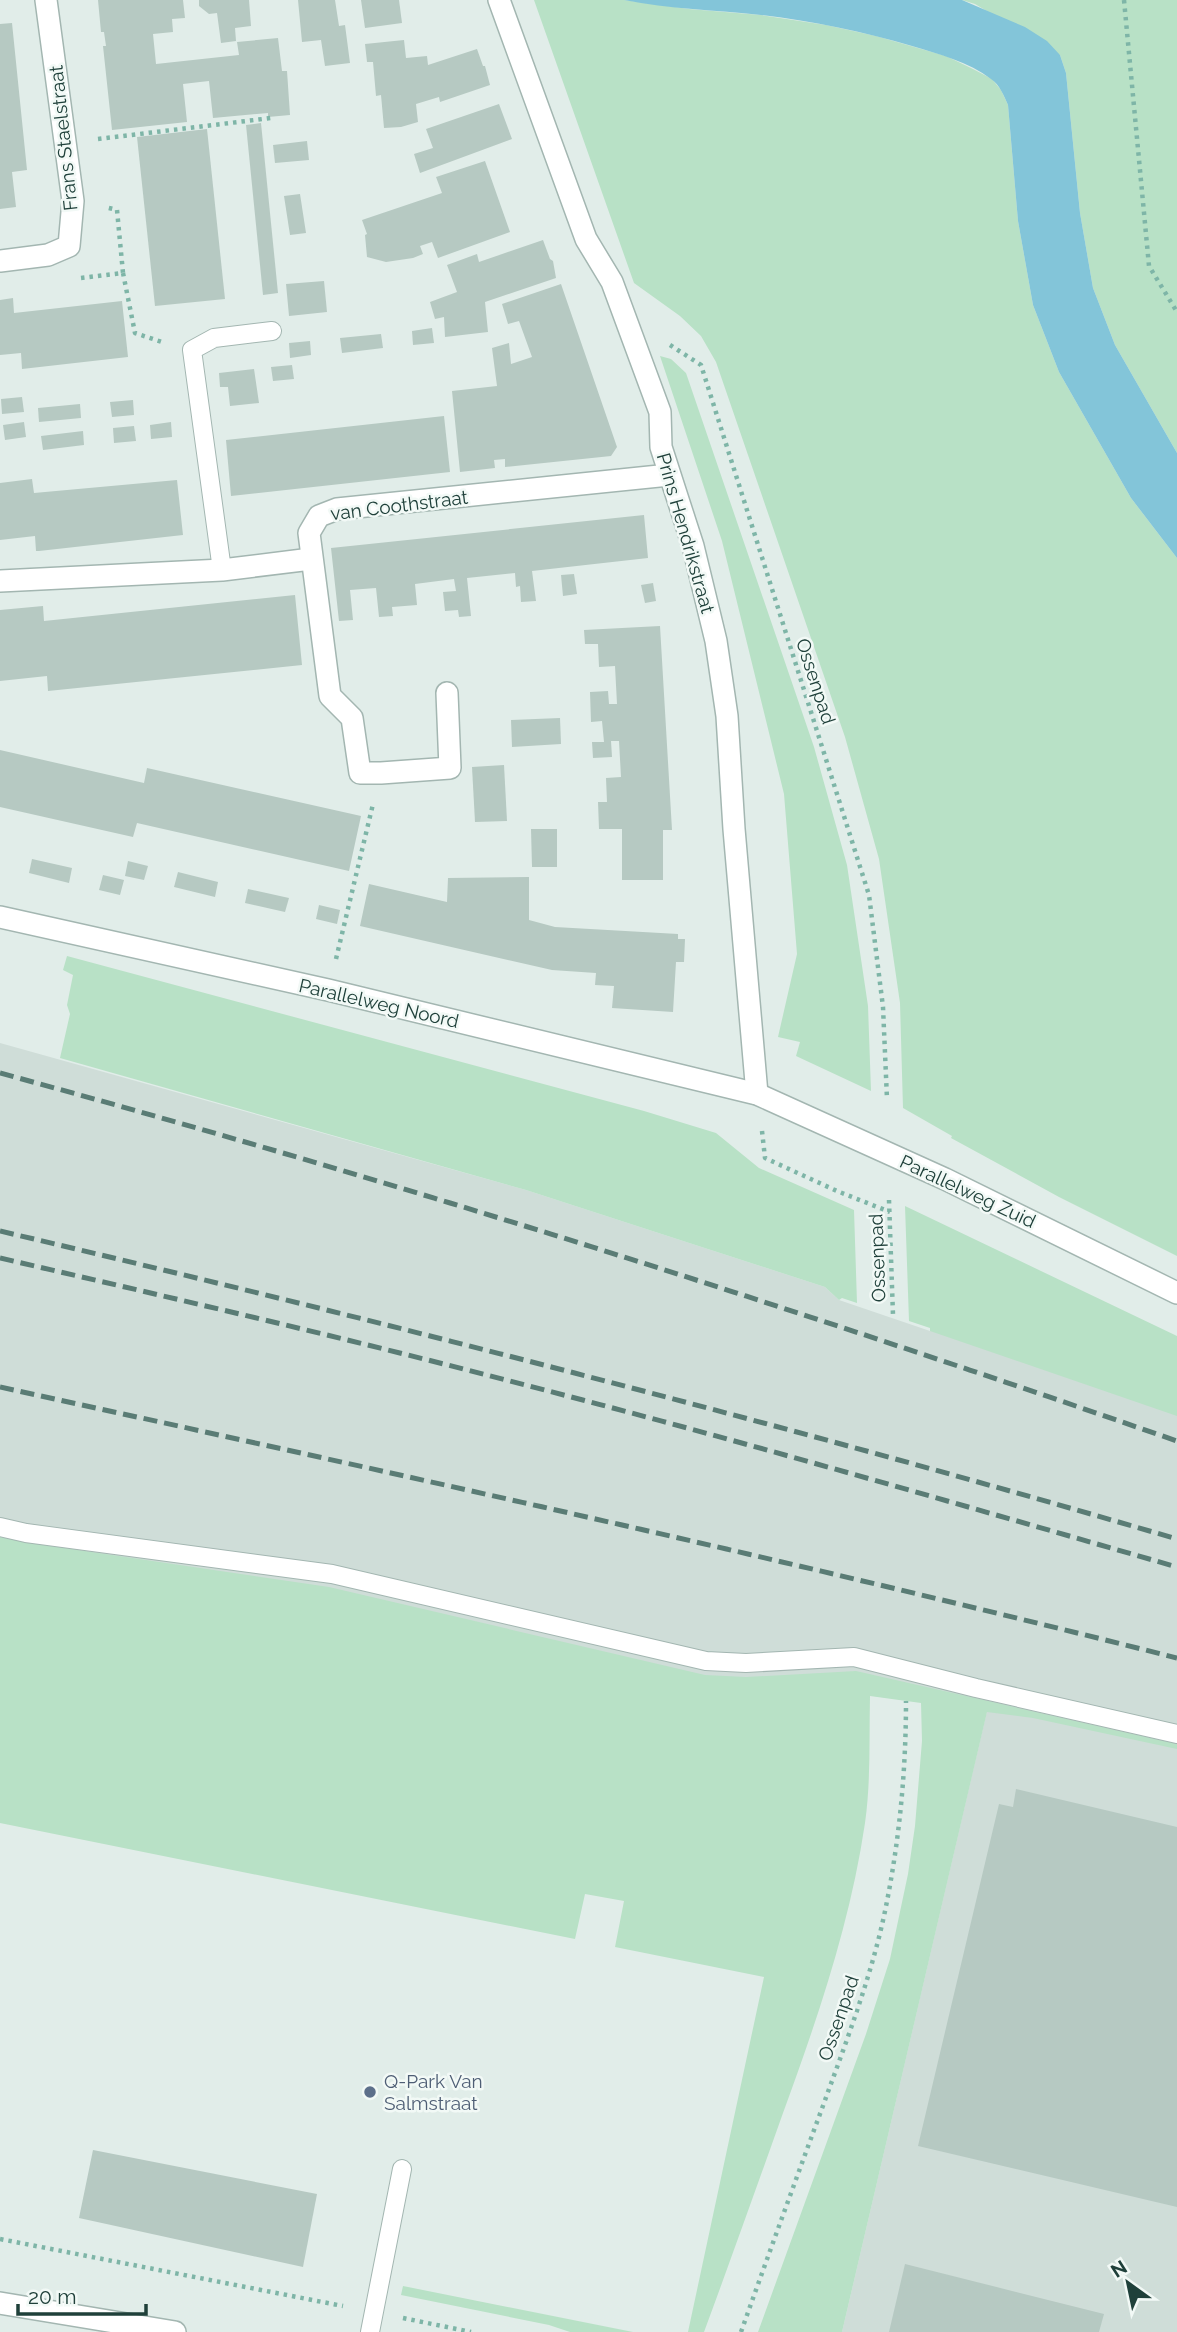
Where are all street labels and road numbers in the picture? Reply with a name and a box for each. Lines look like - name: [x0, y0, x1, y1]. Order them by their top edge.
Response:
- street label: Frans Staelstraat: [44, 64, 82, 212]
- street label: Prins Hendrikstraat: [653, 450, 720, 616]
- street label: van Coothstraat: [329, 486, 470, 524]
- street label: Ossenpad: [792, 635, 840, 727]
- street label: Parallelweg Noord: [297, 974, 461, 1032]
- street label: Parallelweg Zuid: [897, 1150, 1039, 1232]
- street label: Ossenpad: [864, 1213, 890, 1303]
- street label: Ossenpad: [813, 1972, 863, 2064]

